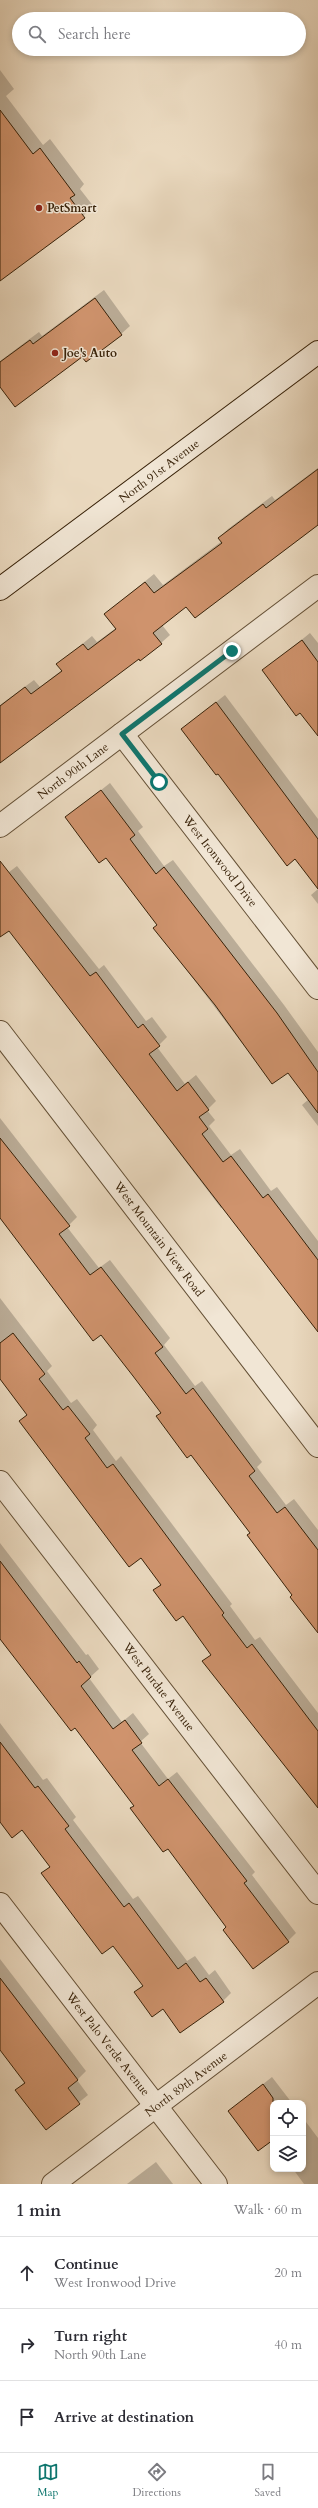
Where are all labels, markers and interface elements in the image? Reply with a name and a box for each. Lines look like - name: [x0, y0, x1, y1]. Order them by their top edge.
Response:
- search box: [12, 12, 306, 56]
- icon: search: [26, 23, 48, 45]
- text: Search here: [58, 24, 131, 44]
- place label: PetSmart: [47, 200, 97, 216]
- marker: PetSmart: [34, 203, 44, 213]
- place label: Joe's Auto: [61, 345, 117, 361]
- marker: Joe's Auto: [50, 348, 60, 358]
- street label: North 91st Avenue: [115, 435, 203, 507]
- route end: [223, 642, 241, 660]
- street label: North 90th Lane: [34, 739, 112, 803]
- route start: [150, 773, 168, 791]
- street label: West Ironwood Drive: [178, 811, 261, 910]
- street label: West Mountain View Road: [110, 1177, 208, 1300]
- street label: West Purdue Avenue: [119, 1639, 199, 1735]
- street label: West Palo Verde Avenue: [62, 1988, 154, 2099]
- street label: North 89th Avenue: [141, 2048, 231, 2120]
- map controls: [270, 2100, 306, 2172]
- button: locate: [270, 2100, 306, 2136]
- button: layers: [270, 2136, 306, 2172]
- text: 1 min: [16, 2199, 61, 2222]
- text: Walk · 60 m: [234, 2201, 302, 2219]
- text: Continue: [54, 2254, 119, 2274]
- icon: ahead: [16, 2262, 38, 2284]
- text: 20 m: [274, 2264, 302, 2282]
- text: West Ironwood Drive: [54, 2274, 176, 2292]
- text: Turn right: [54, 2326, 127, 2346]
- icon: right: [16, 2334, 38, 2356]
- text: 40 m: [274, 2336, 302, 2354]
- text: North 90th Lane: [54, 2346, 146, 2364]
- icon: arrive: [16, 2406, 38, 2428]
- text: Arrive at destination: [54, 2407, 194, 2427]
- tab: Map: [37, 2461, 59, 2500]
- tab: Directions: [132, 2461, 181, 2500]
- tab: Saved: [255, 2461, 281, 2500]

